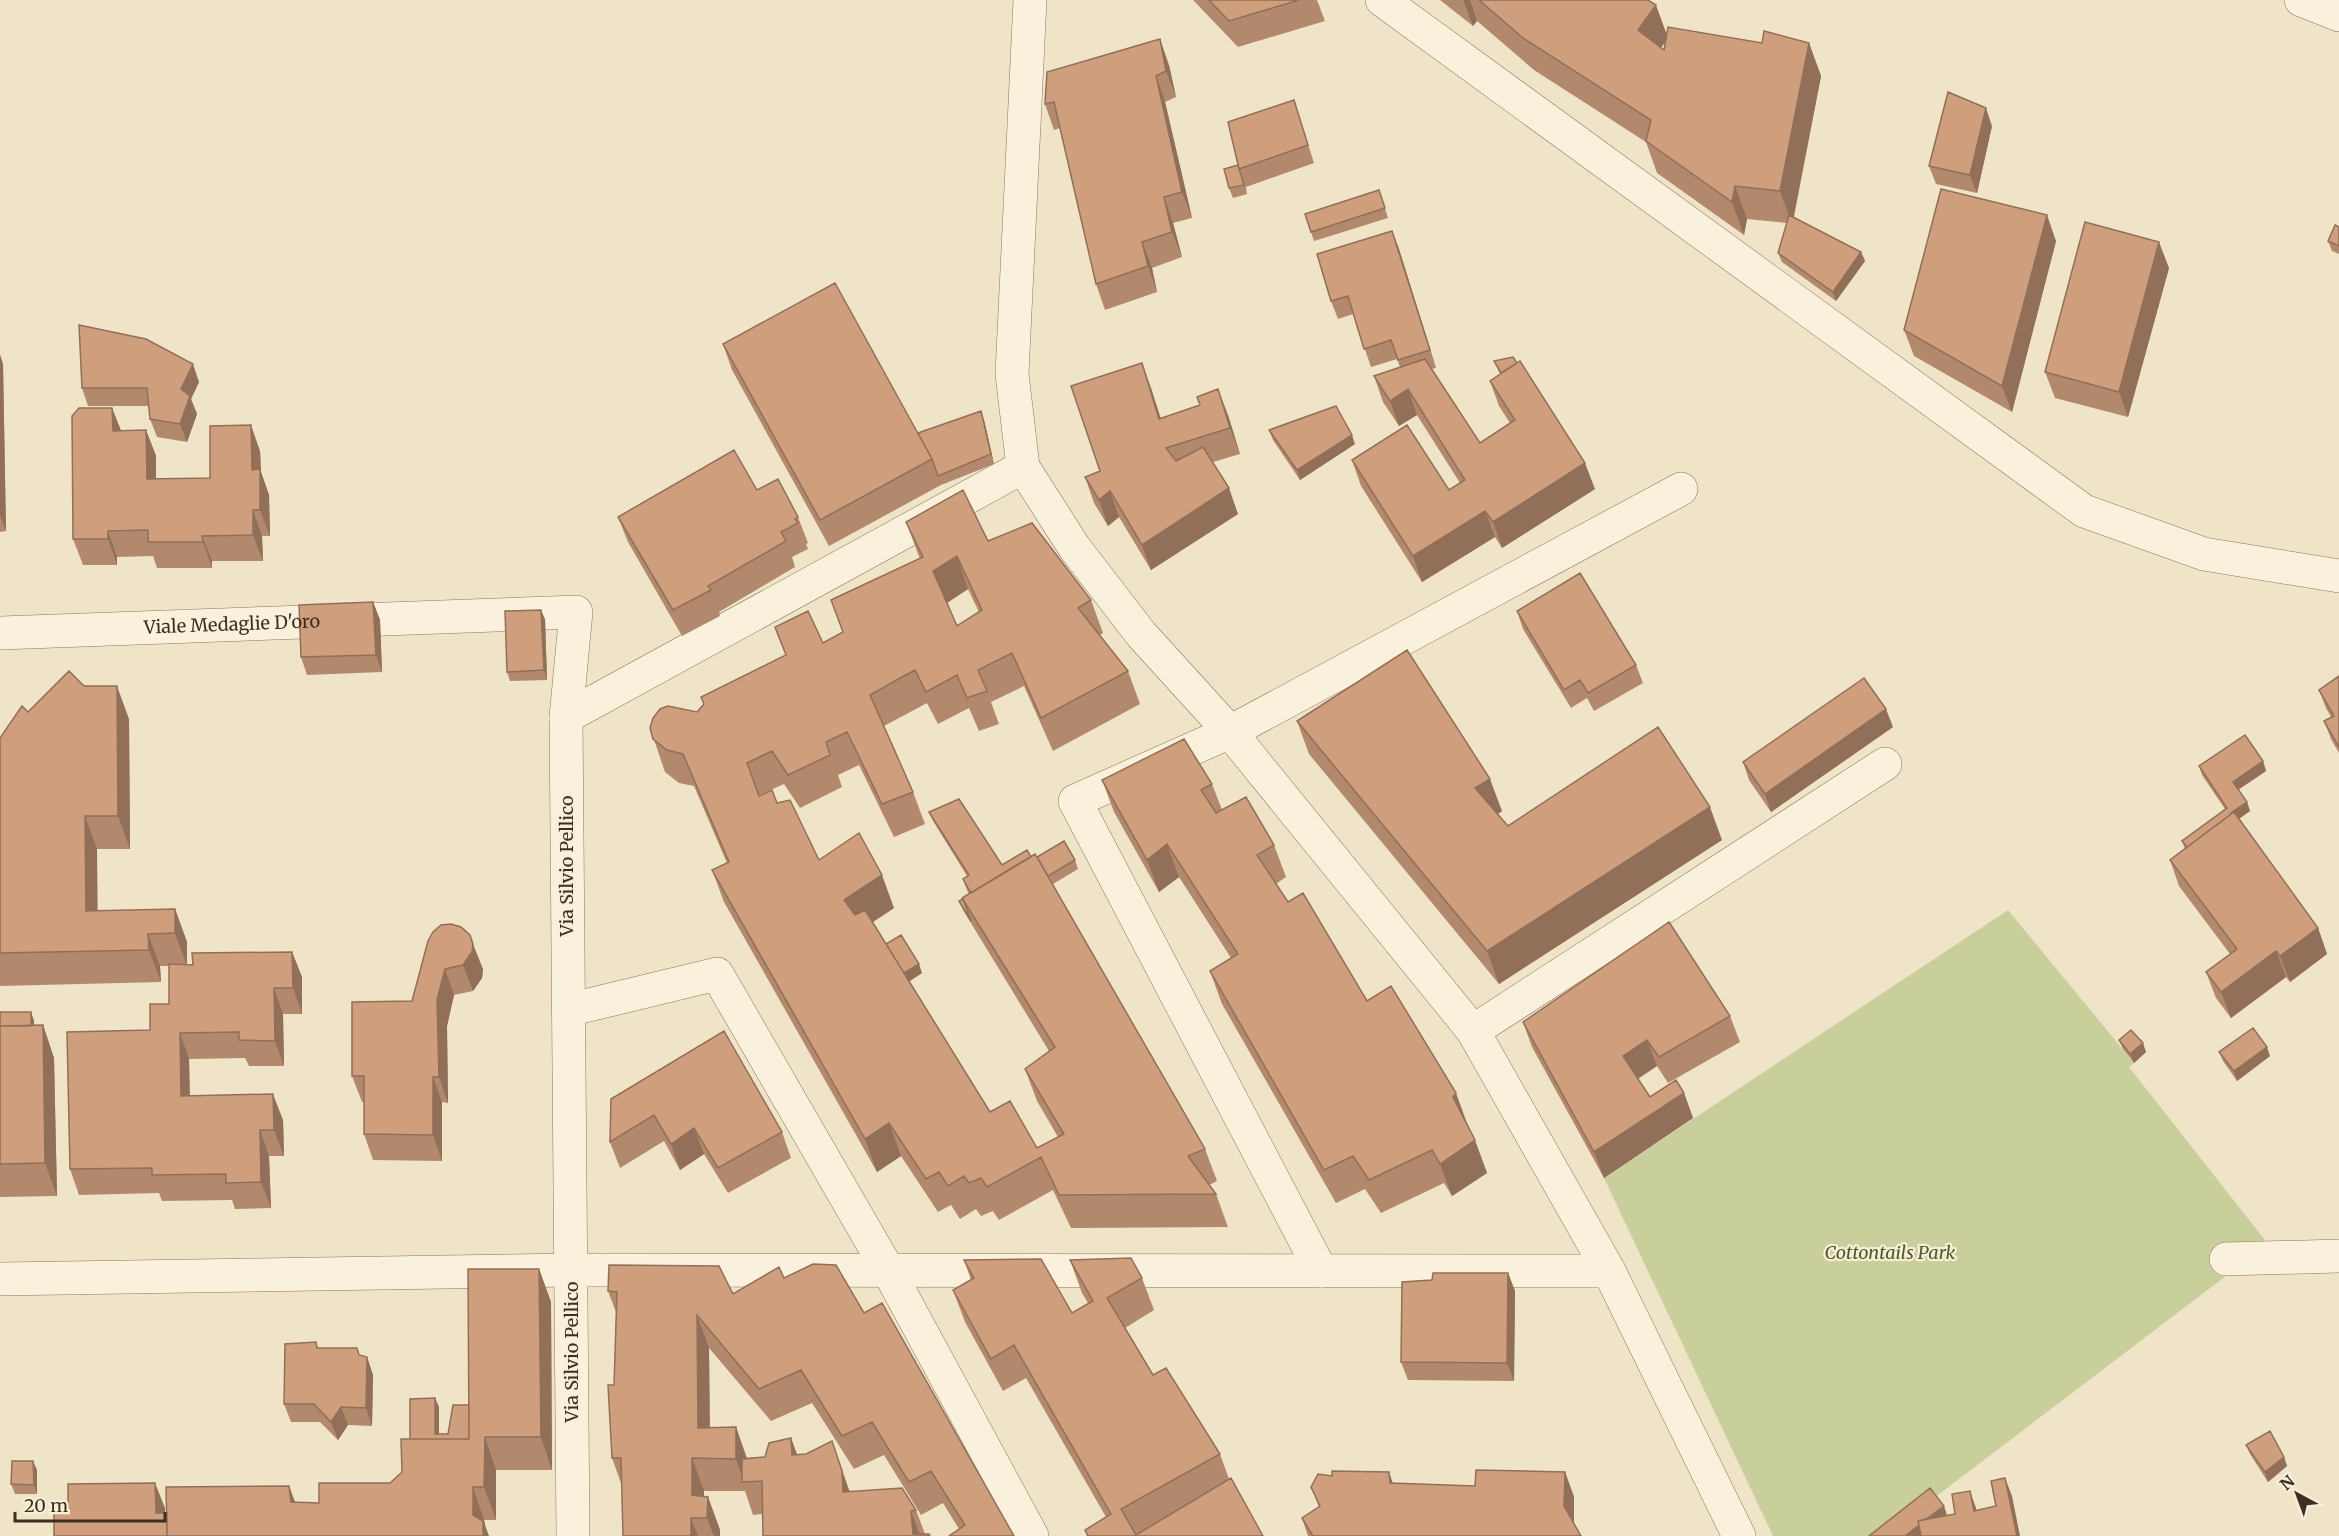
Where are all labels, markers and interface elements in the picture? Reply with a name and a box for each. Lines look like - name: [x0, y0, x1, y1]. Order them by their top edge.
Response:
- street label: Viale Medaglie D'oro: [142, 609, 320, 639]
- street label: Via Silvio Pellico: [555, 796, 578, 937]
- park label: Cottontails Park: [1825, 1241, 1956, 1264]
- street label: Via Silvio Pellico: [560, 1282, 583, 1423]
- north arrow: [2267, 1464, 2327, 1524]
- text: N: [2276, 1471, 2299, 1494]
- scale bar: [15, 1485, 165, 1523]
- text: 20 m: [24, 1494, 68, 1517]

